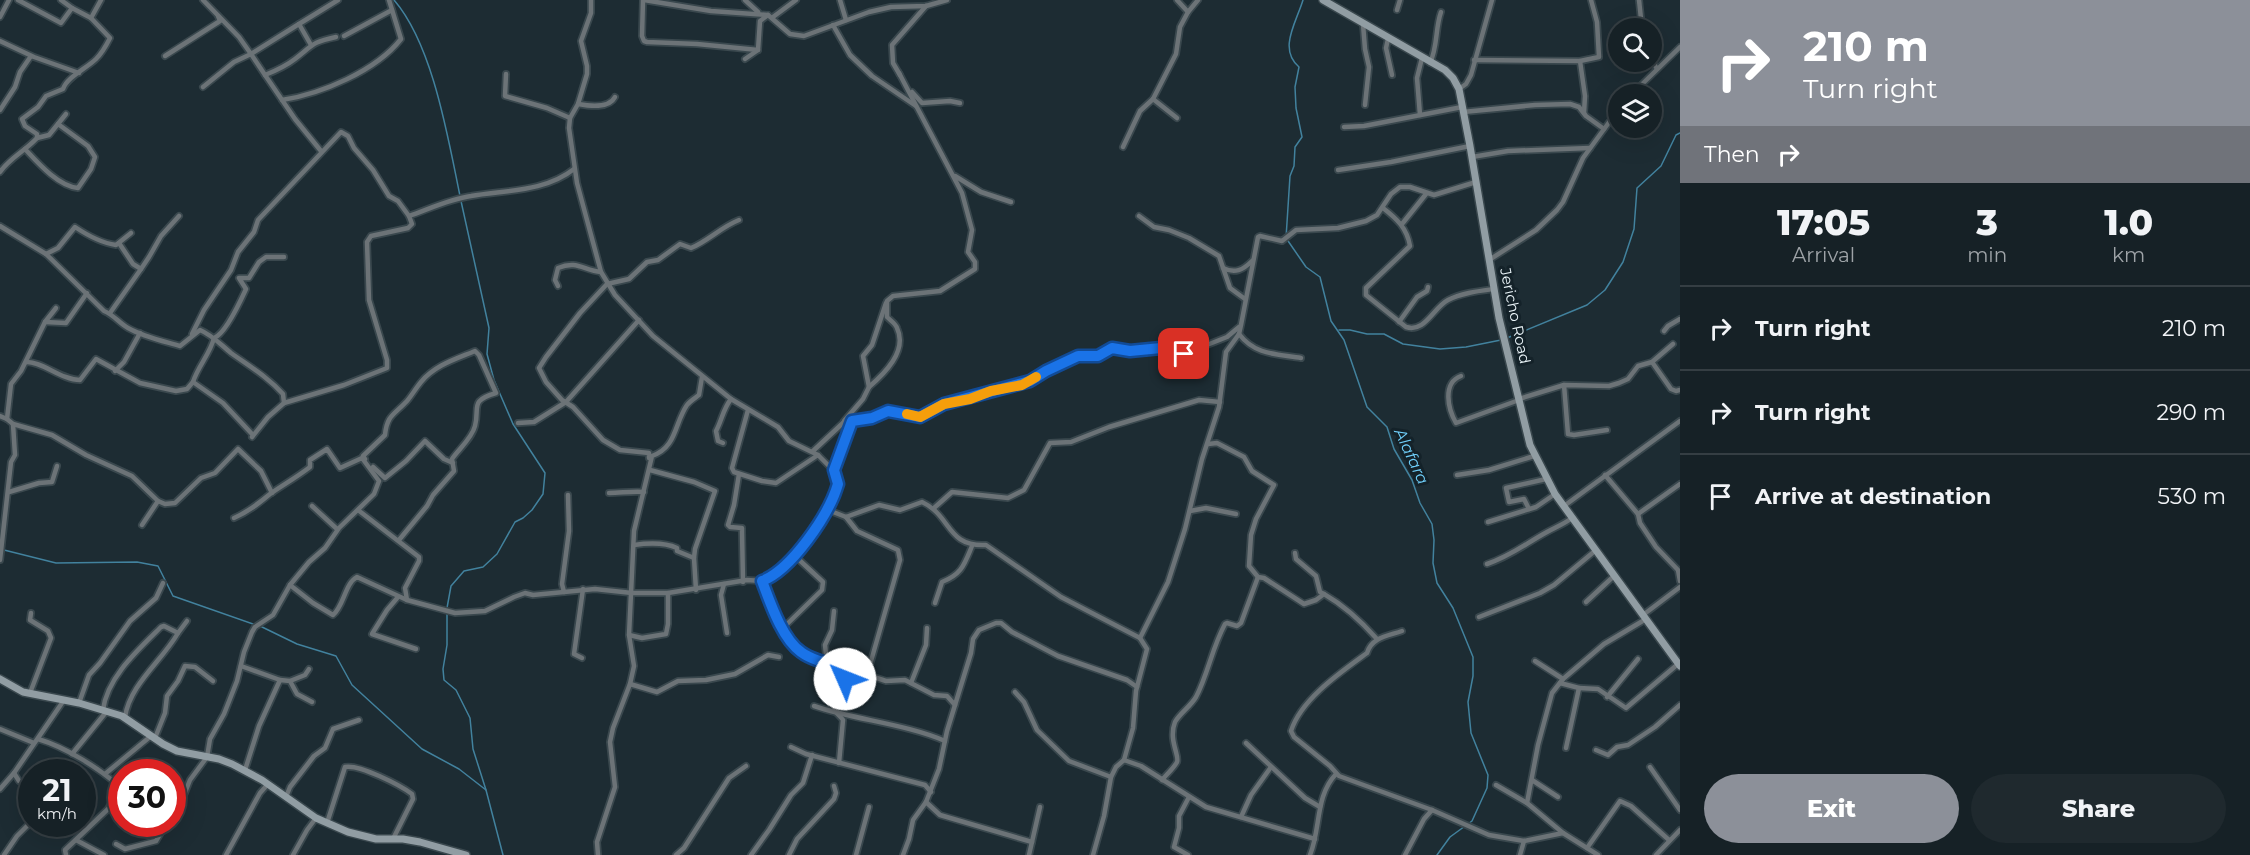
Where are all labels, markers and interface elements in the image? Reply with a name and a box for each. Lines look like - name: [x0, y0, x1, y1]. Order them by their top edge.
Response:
- map controls: [1608, 18, 1662, 138]
- button: search: [1608, 18, 1662, 72]
- text: 210 m: [1803, 20, 1929, 72]
- icon: right: [1704, 24, 1782, 102]
- text: Turn right: [1803, 72, 1938, 105]
- button: layers: [1608, 84, 1662, 138]
- icon: right: [1772, 138, 1805, 171]
- text: Then: [1704, 141, 1760, 168]
- text: 17:05: [1777, 200, 1870, 244]
- text: 3: [1976, 200, 1998, 244]
- text: 1.0: [2104, 200, 2153, 244]
- text: Arrival: [1792, 243, 1855, 267]
- text: min: [1967, 243, 2007, 267]
- text: km: [2112, 243, 2145, 267]
- street label: Jericho Road: [1496, 265, 1535, 366]
- icon: right: [1704, 312, 1737, 345]
- text: Turn right: [1755, 315, 1870, 342]
- text: 210 m: [2162, 315, 2226, 342]
- pin: [1158, 328, 1209, 379]
- icon: arrive: [1167, 337, 1200, 370]
- icon: right: [1704, 396, 1737, 429]
- text: Turn right: [1755, 399, 1870, 426]
- text: 290 m: [2156, 399, 2226, 426]
- water label: Alafara: [1390, 424, 1433, 487]
- icon: arrive: [1704, 480, 1737, 513]
- text: Arrive at destination: [1755, 483, 1991, 510]
- text: 530 m: [2158, 483, 2226, 510]
- position arrow: [813, 647, 877, 711]
- speed limit sign: 30: [108, 759, 186, 837]
- text: 21: [42, 772, 72, 809]
- button: Exit: [1704, 774, 1959, 843]
- button: Share: [1971, 774, 2226, 843]
- text: km/h: [37, 804, 77, 823]

